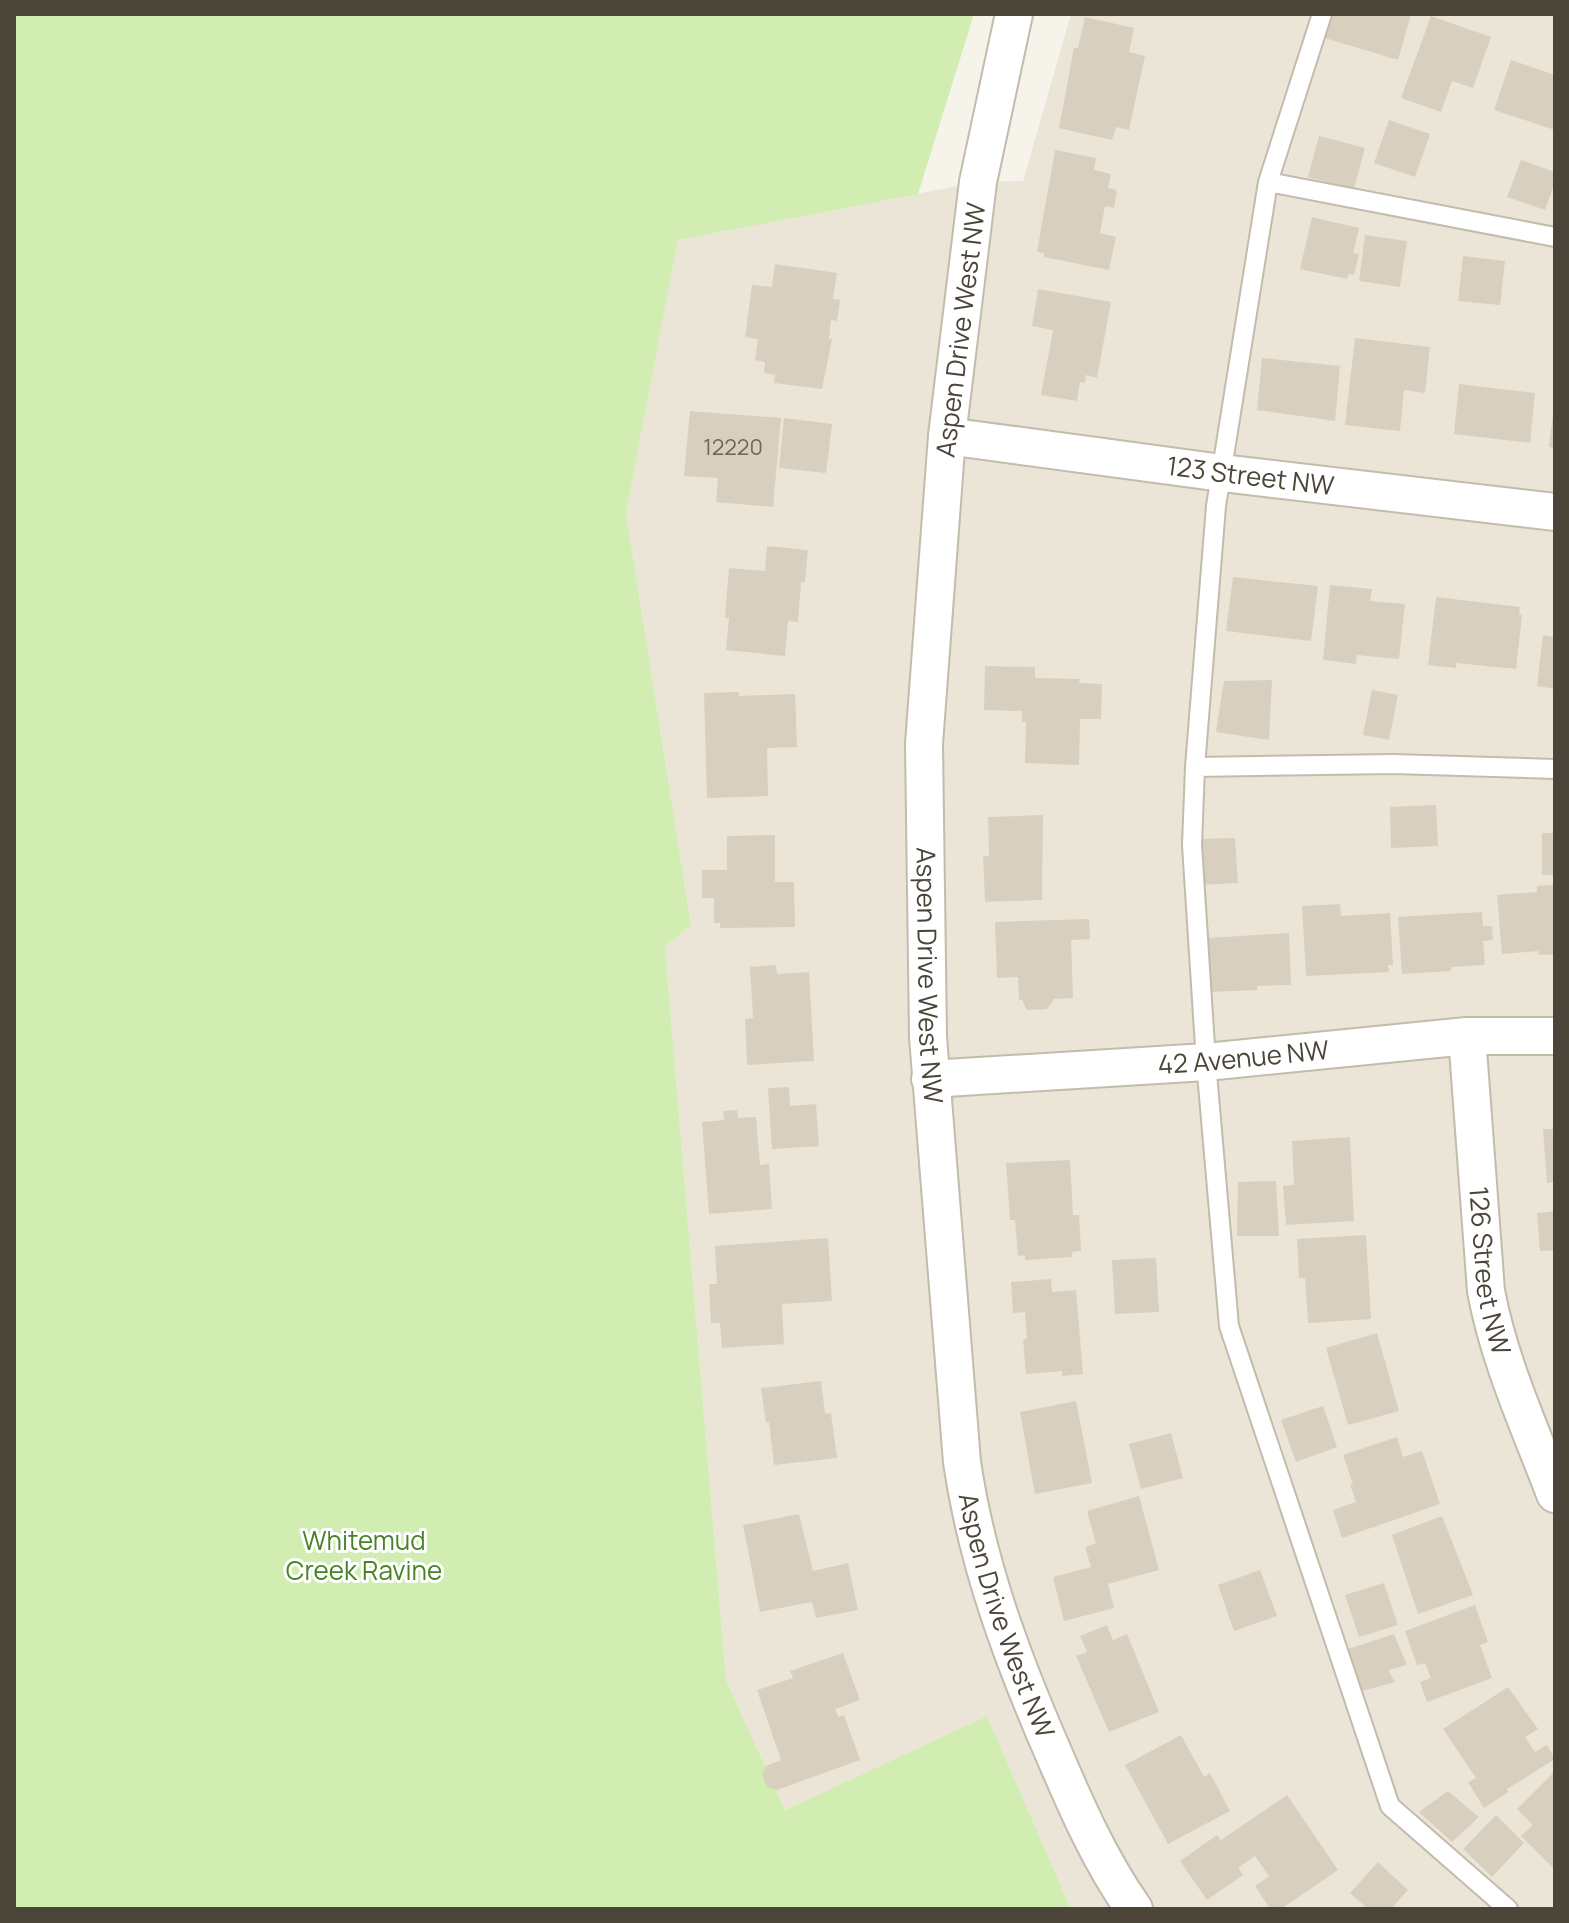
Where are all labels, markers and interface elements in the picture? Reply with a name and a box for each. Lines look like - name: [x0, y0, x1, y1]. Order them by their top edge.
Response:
- street label: Aspen Drive West NW: [927, 200, 993, 459]
- house number: 12220: [703, 432, 763, 462]
- street label: 123 Street NW: [1165, 447, 1336, 503]
- street label: Aspen Drive West NW: [908, 847, 952, 1105]
- street label: 42 Avenue NW: [1157, 1031, 1330, 1082]
- street label: 126 Street NW: [1461, 1185, 1520, 1359]
- street label: Aspen Drive West NW: [951, 1490, 1064, 1743]
- park label: Whitemud Creek Ravine: [286, 1522, 442, 1588]

